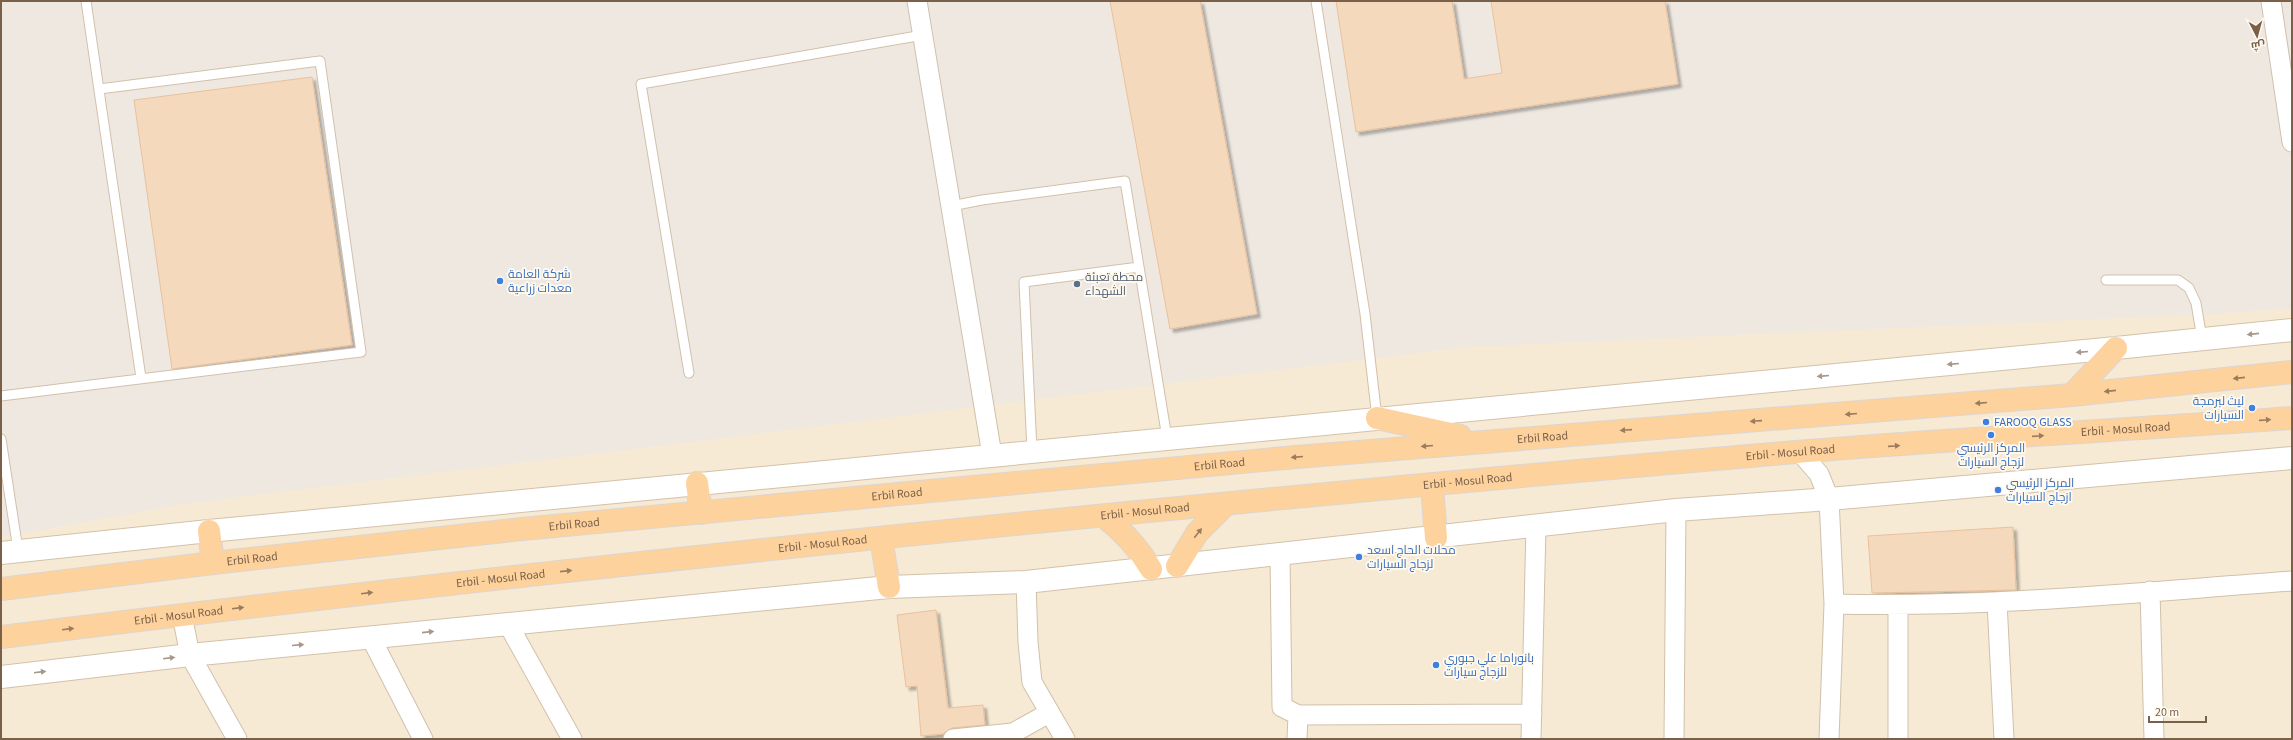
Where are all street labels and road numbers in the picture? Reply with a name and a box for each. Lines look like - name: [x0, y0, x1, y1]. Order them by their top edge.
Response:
- street label: Erbil - Mosul Road: [2080, 418, 2171, 441]
- street label: Erbil Road: [1516, 427, 1569, 448]
- street label: Erbil - Mosul Road: [1745, 441, 1836, 465]
- street label: Erbil Road: [1193, 454, 1246, 475]
- street label: Erbil - Mosul Road: [1422, 469, 1513, 494]
- street label: Erbil Road: [871, 484, 923, 505]
- street label: Erbil - Mosul Road: [1100, 499, 1191, 525]
- street label: Erbil Road: [548, 514, 601, 535]
- street label: Erbil - Mosul Road: [777, 531, 868, 557]
- street label: Erbil Road: [226, 548, 279, 570]
- street label: Erbil - Mosul Road: [455, 565, 546, 592]
- street label: Erbil - Mosul Road: [133, 602, 224, 630]

